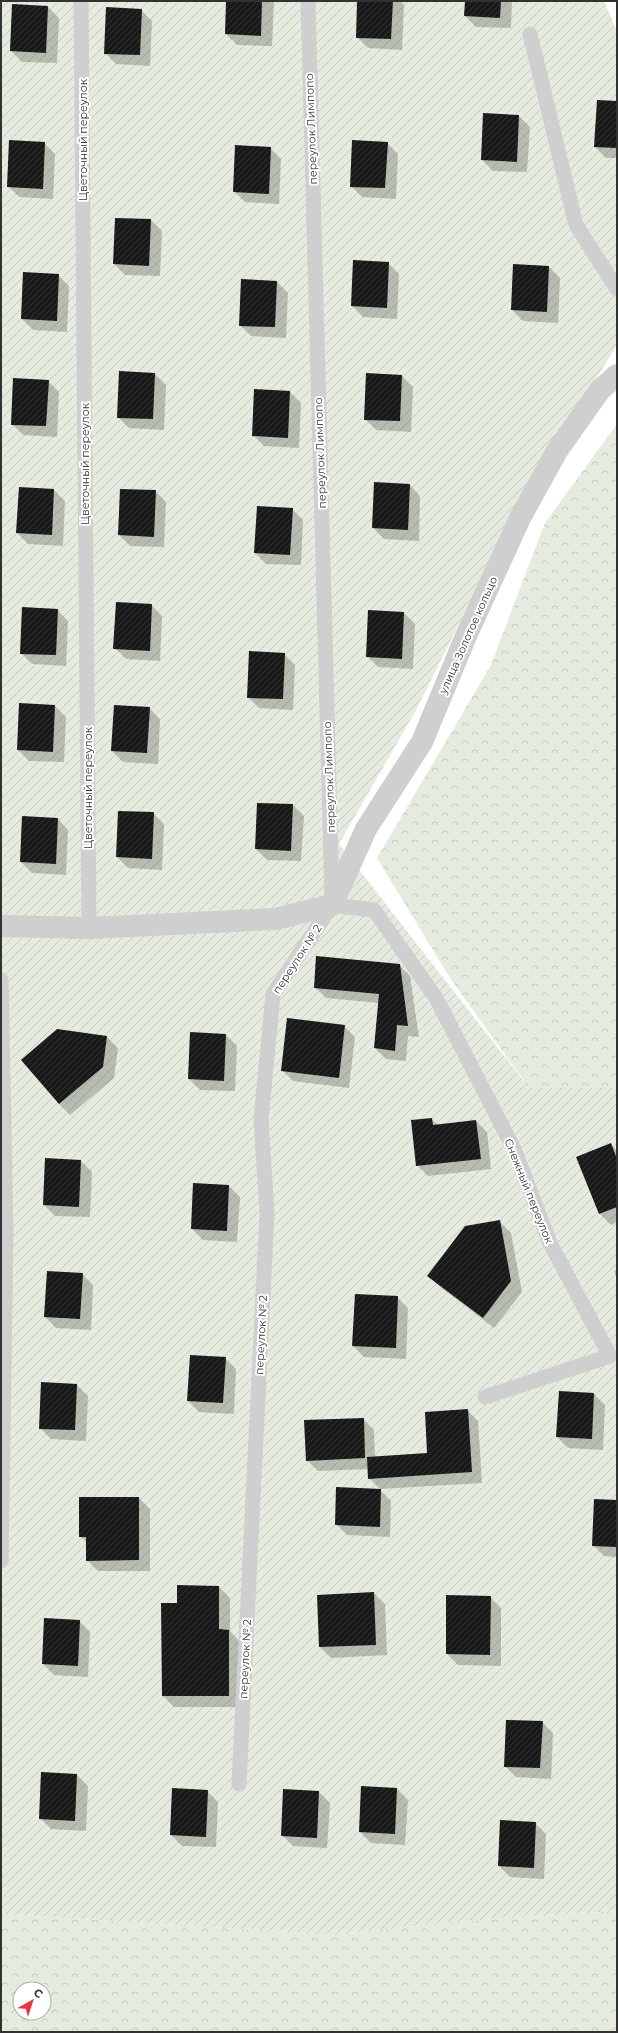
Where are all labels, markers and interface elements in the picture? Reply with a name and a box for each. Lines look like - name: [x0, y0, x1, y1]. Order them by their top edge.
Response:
- street label: переулок Лимпопо: [302, 73, 320, 185]
- street label: Цветочный переулок: [76, 78, 90, 201]
- street label: переулок Лимпопо: [311, 397, 329, 509]
- street label: Цветочный переулок: [78, 402, 92, 525]
- street label: улица Золотое кольцо: [435, 574, 500, 697]
- street label: переулок Лимпопо: [320, 721, 338, 833]
- street label: Цветочный переулок: [81, 726, 95, 849]
- street label: переулок № 2: [269, 922, 325, 996]
- street label: Снежный переулок: [501, 1136, 557, 1246]
- street label: переулок № 2: [252, 1295, 270, 1375]
- street label: переулок № 2: [236, 1619, 254, 1699]
- north arrow: [12, 1981, 52, 2021]
- text: С: [31, 1985, 46, 2001]

